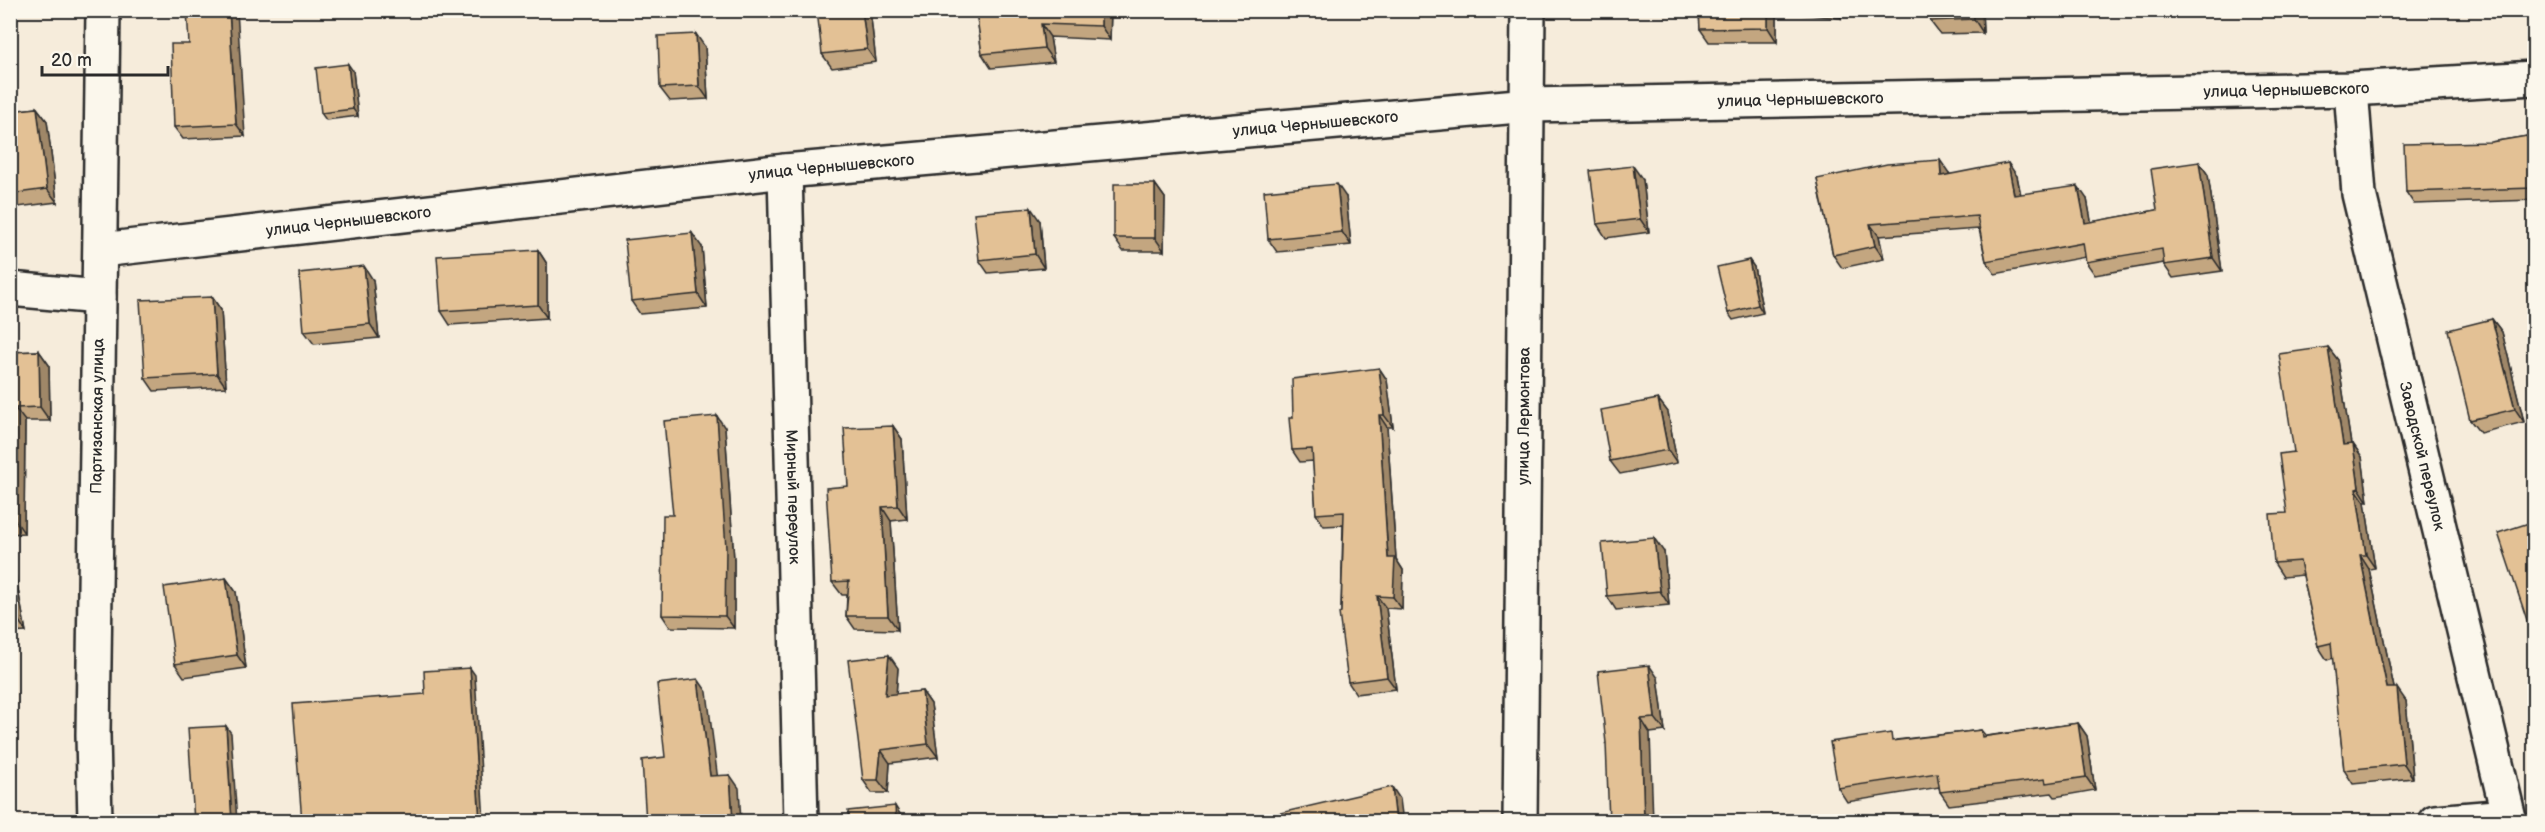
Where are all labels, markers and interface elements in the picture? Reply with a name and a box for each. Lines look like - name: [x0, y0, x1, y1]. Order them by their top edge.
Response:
- scale bar: [42, 39, 168, 77]
- text: 20 m: [51, 50, 92, 71]
- street label: улица Чернышевского: [2203, 78, 2370, 101]
- street label: улица Чернышевского: [1717, 89, 1884, 111]
- street label: улица Чернышевского: [1232, 107, 1399, 141]
- street label: улица Чернышевского: [748, 150, 915, 185]
- street label: улица Чернышевского: [265, 202, 432, 240]
- street label: Партизанская улица: [87, 337, 108, 494]
- street label: улица Лермонтова: [1514, 346, 1534, 485]
- street label: Заводской переулок: [2395, 380, 2449, 533]
- street label: Мирный переулок: [782, 429, 804, 565]

